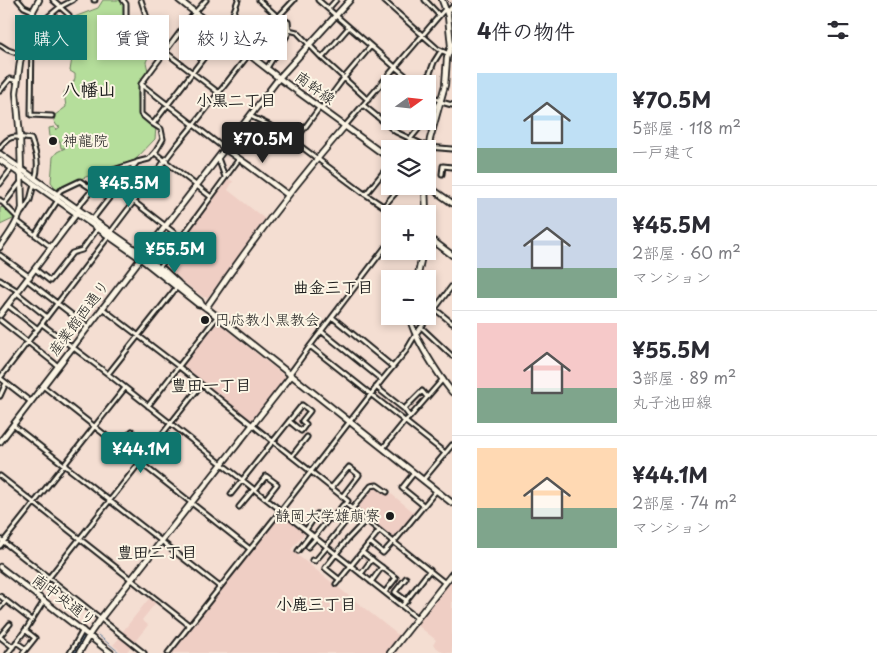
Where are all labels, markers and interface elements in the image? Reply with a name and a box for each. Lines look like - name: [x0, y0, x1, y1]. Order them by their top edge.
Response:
- text: 4件の物件: [477, 14, 575, 46]
- chip: 購入: [15, 15, 87, 60]
- chip: 賃貸: [97, 15, 169, 60]
- chip: 絞り込み: [179, 15, 287, 60]
- icon: filters: [824, 16, 852, 44]
- street label: 南幹線: [291, 64, 341, 109]
- district label: 八幡山: [62, 75, 116, 102]
- north arrow: [381, 75, 436, 130]
- map controls: [381, 75, 436, 325]
- text: ¥70.5M: [632, 83, 711, 115]
- district label: 小黒二丁目: [196, 87, 276, 111]
- icon: home: [517, 93, 577, 153]
- text: 5部屋 · 118 m²: [632, 115, 741, 139]
- pin: ¥70.5M: [222, 121, 304, 164]
- text: ¥70.5M: [233, 126, 293, 150]
- place label: 神龍院: [63, 128, 108, 151]
- marker: 神龍院: [47, 135, 59, 147]
- text: 一戸建て: [632, 139, 696, 163]
- button: layers: [381, 140, 436, 195]
- pin: ¥45.5M: [88, 166, 170, 208]
- text: ¥45.5M: [99, 170, 159, 194]
- button: +: [381, 205, 436, 260]
- text: ¥45.5M: [632, 208, 711, 240]
- icon: home: [517, 218, 577, 278]
- pin: ¥55.5M: [134, 232, 216, 274]
- text: ¥55.5M: [145, 236, 205, 260]
- text: 2部屋 · 60 m²: [632, 240, 741, 264]
- text: マンション: [632, 264, 711, 288]
- button: −: [381, 270, 436, 325]
- street label: 産業館西通り: [42, 274, 114, 360]
- district label: 曲金三丁目: [293, 274, 373, 298]
- place label: 円応教小黒教会: [215, 307, 320, 330]
- marker: 円応教小黒教会: [199, 314, 211, 326]
- text: ¥55.5M: [632, 333, 710, 365]
- icon: home: [517, 343, 577, 403]
- text: 3部屋 · 89 m²: [632, 365, 736, 389]
- district label: 豊田一丁目: [171, 372, 251, 396]
- text: 丸子池田線: [632, 389, 712, 413]
- pin: ¥44.1M: [100, 432, 182, 474]
- text: ¥44.1M: [112, 436, 170, 460]
- text: ¥44.1M: [632, 458, 708, 490]
- icon: home: [517, 468, 577, 528]
- text: 2部屋 · 74 m²: [632, 490, 737, 514]
- place label: 静岡大学雄萠寮: [275, 503, 380, 526]
- marker: 静岡大学雄萠寮: [384, 510, 396, 522]
- text: マンション: [632, 514, 711, 538]
- district label: 豊田二丁目: [117, 539, 197, 563]
- street label: 南中央通り: [28, 567, 102, 631]
- district label: 小鹿三丁目: [276, 591, 356, 615]

